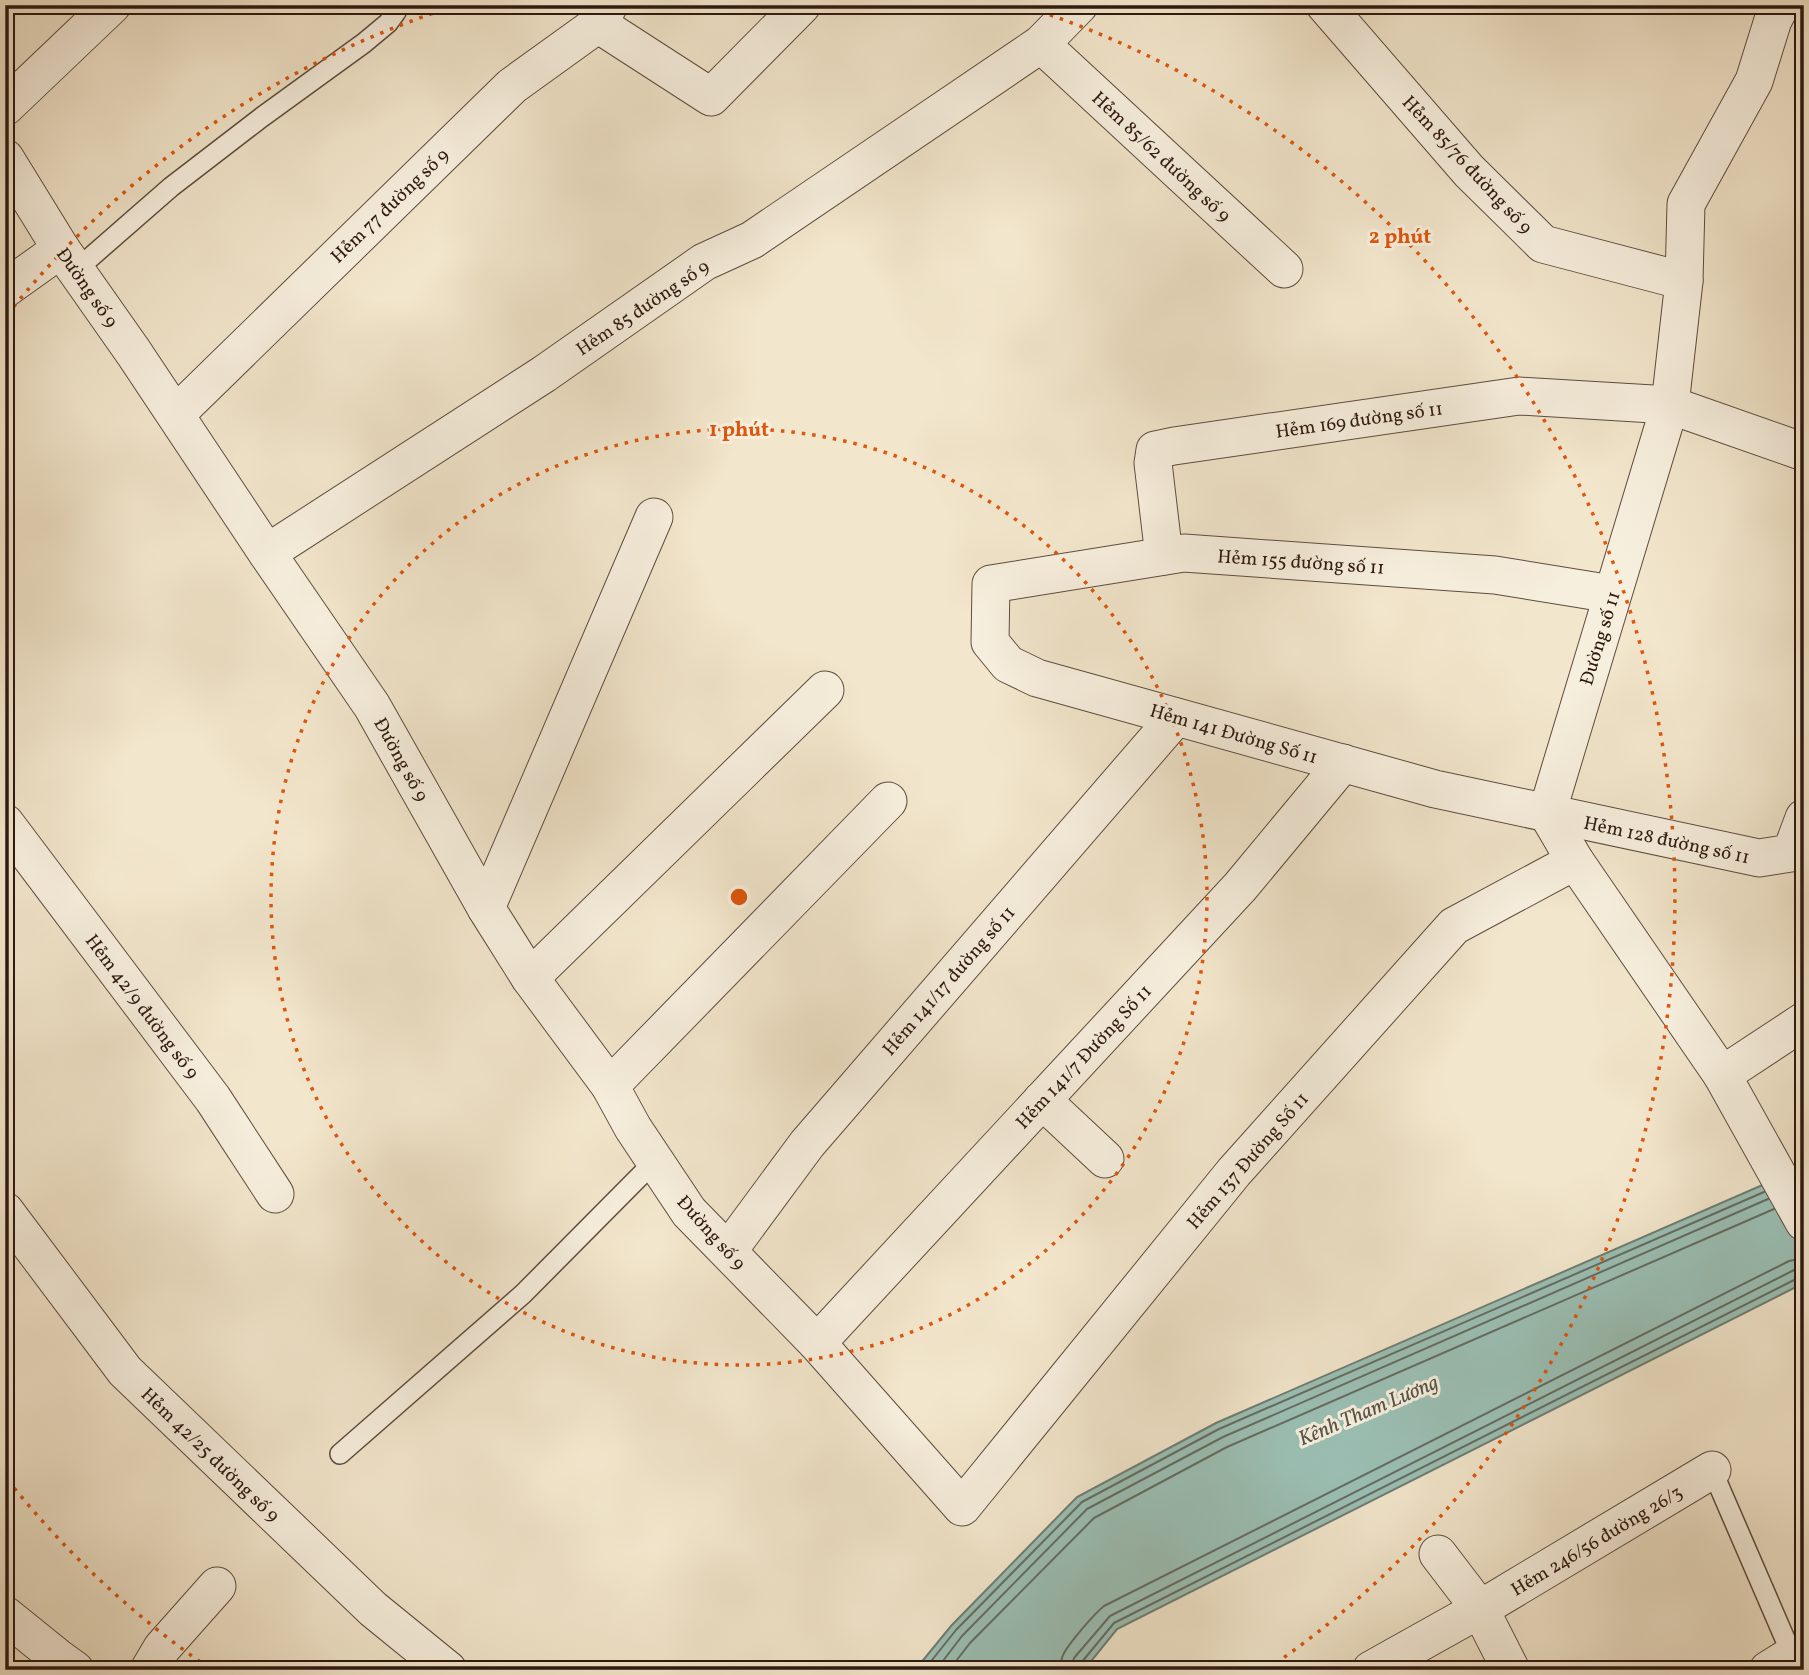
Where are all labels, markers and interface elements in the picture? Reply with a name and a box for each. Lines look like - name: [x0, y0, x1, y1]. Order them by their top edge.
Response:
- street label: Hẻm 85/62 đường số 9: [1085, 86, 1236, 229]
- street label: Hẻm 85/76 đường số 9: [1395, 90, 1538, 240]
- street label: Hẻm 77 đường số 9: [325, 143, 455, 270]
- text: 2 phút: [1369, 223, 1431, 252]
- street label: Đường số 9: [49, 243, 124, 334]
- street label: Hẻm 85 đường số 9: [571, 254, 715, 363]
- street label: Hẻm 169 đường số 11: [1274, 396, 1445, 446]
- text: 1 phút: [709, 416, 769, 445]
- street label: Hẻm 155 đường số 11: [1216, 544, 1385, 582]
- street label: Đường số 11: [1574, 588, 1628, 689]
- street label: Hẻm 141 Đường Số 11: [1146, 699, 1320, 771]
- street label: Đường số 9: [366, 713, 434, 807]
- street label: Hẻm 128 đường số 11: [1581, 811, 1752, 871]
- centre of rings: [727, 885, 751, 909]
- street label: Hẻm 141/17 đường số 11: [877, 901, 1022, 1062]
- street label: Hẻm 42/9 đường số 9: [78, 929, 205, 1085]
- street label: Hẻm 141/7 Đường Số 11: [1010, 979, 1158, 1135]
- street label: Hẻm 137 Đường Số 11: [1182, 1087, 1315, 1235]
- street label: Đường số 9: [670, 1190, 751, 1276]
- water label: Kênh Tham Lương: [1294, 1369, 1443, 1454]
- street label: Hẻm 42/25 đường số 9: [134, 1382, 285, 1529]
- street label: Hẻm 246/56 đường 26/3: [1506, 1480, 1688, 1603]

